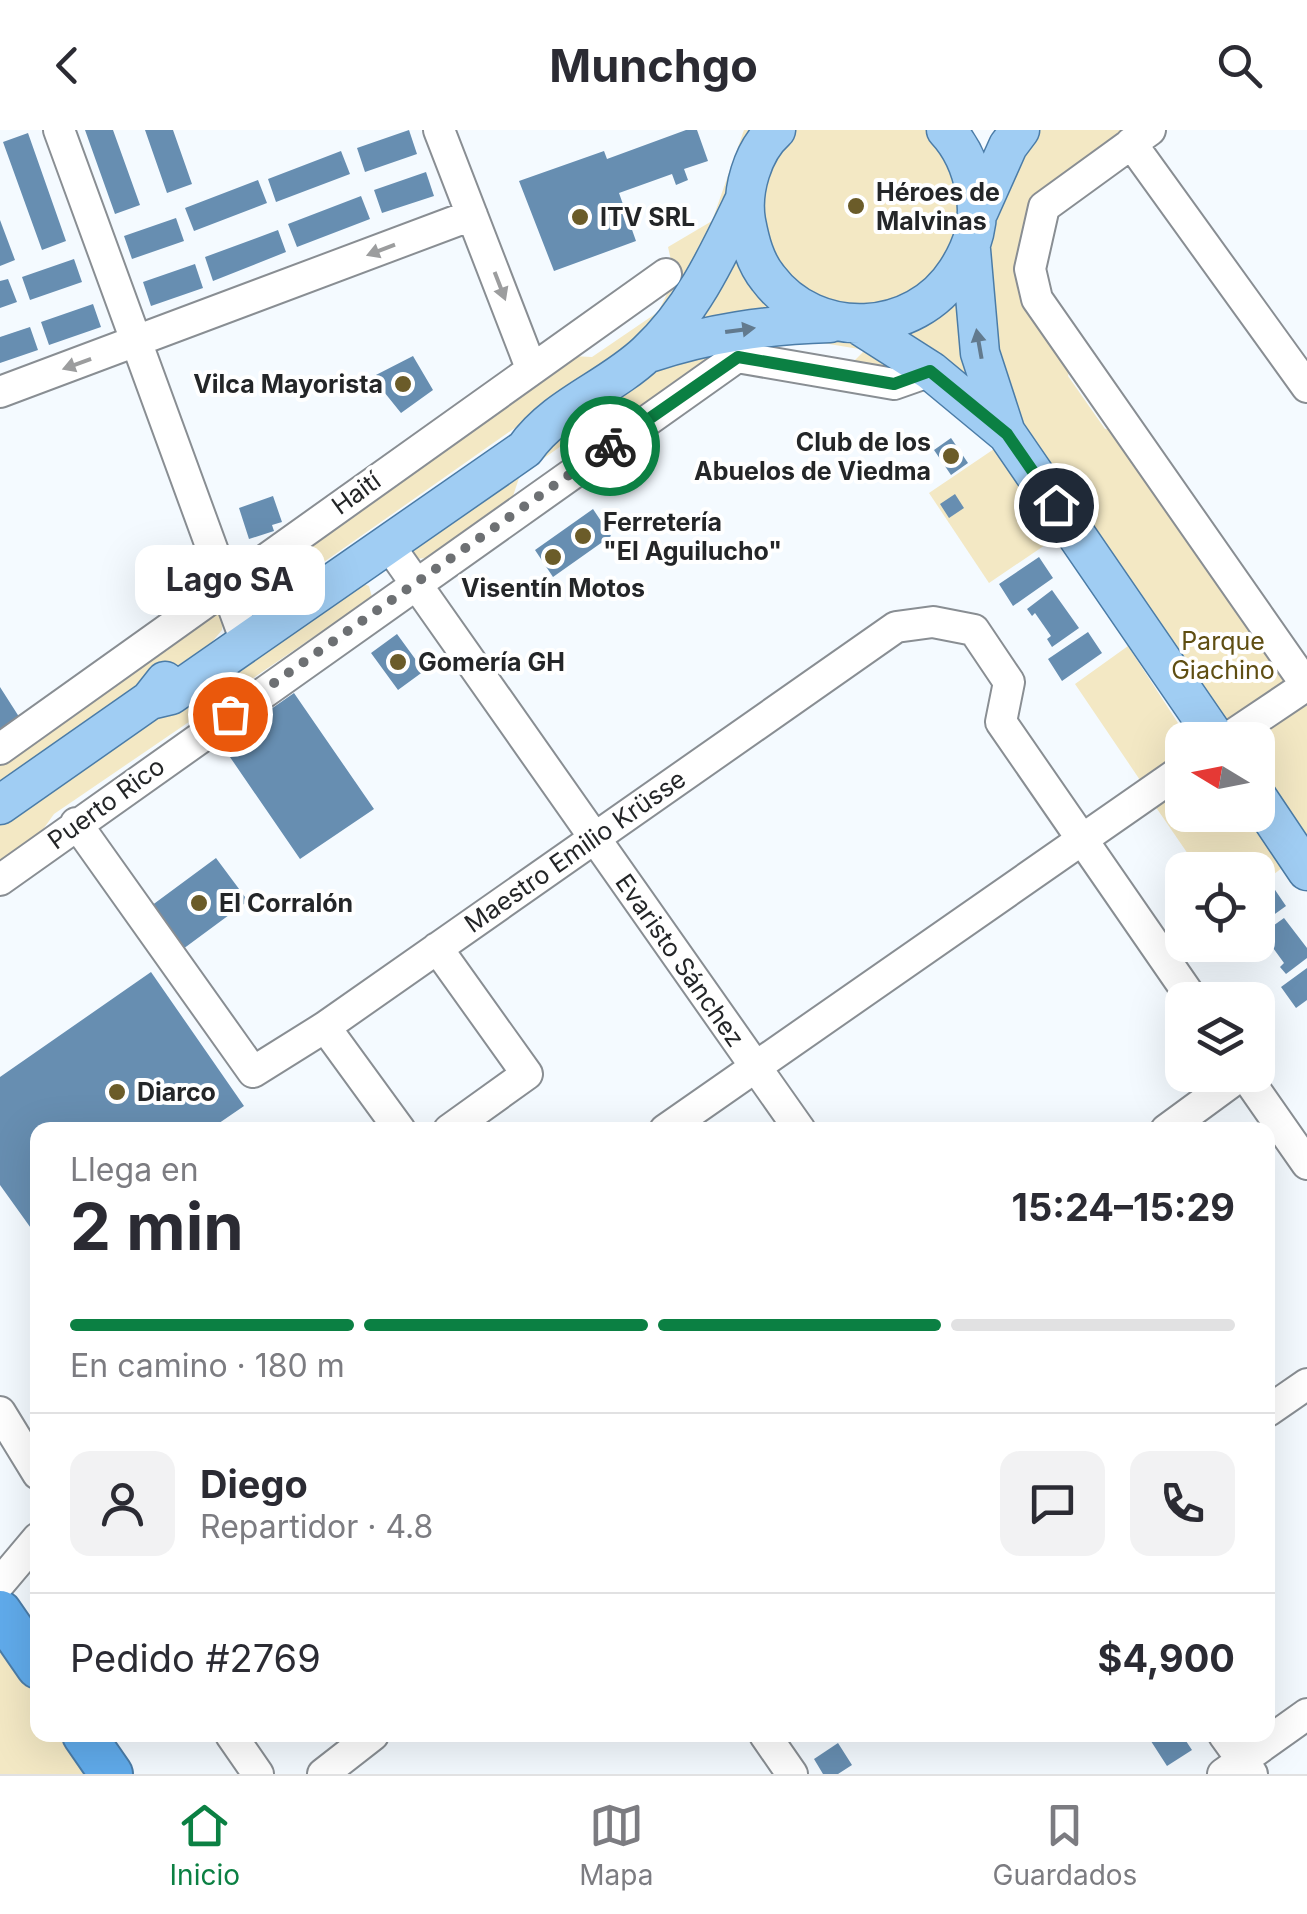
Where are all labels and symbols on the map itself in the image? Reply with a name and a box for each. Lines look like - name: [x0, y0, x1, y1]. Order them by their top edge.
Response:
- place label: Héroes de Malvinas: [876, 177, 1000, 236]
- marker: Héroes de Malvinas: [845, 195, 867, 217]
- place label: ITV SRL: [600, 202, 695, 232]
- marker: ITV SRL: [569, 206, 591, 228]
- one-way arrow: [366, 242, 396, 258]
- one-way arrow: [492, 271, 508, 301]
- one-way arrow: [725, 321, 756, 337]
- one-way arrow: [971, 328, 986, 359]
- one-way arrow: [61, 357, 91, 372]
- place label: Vilca Mayorista: [193, 369, 383, 399]
- marker: Vilca Mayorista: [392, 373, 414, 395]
- courier: [560, 396, 660, 496]
- place label: Club de los Abuelos de Viedma: [694, 427, 931, 486]
- marker: Club de los Abuelos de Viedma: [940, 445, 962, 467]
- pin: [1014, 463, 1099, 548]
- street label: Haití: [326, 465, 387, 521]
- place label: Ferretería "El Aguilucho": [603, 507, 782, 566]
- marker: Ferretería "El Aguilucho": [572, 525, 594, 547]
- callout: Lago SA: [135, 544, 325, 614]
- marker: Visentín Motos: [542, 546, 564, 568]
- place label: Visentín Motos: [461, 573, 645, 603]
- park label: Parque Giachino: [1171, 626, 1275, 685]
- place label: Gomería GH: [418, 647, 565, 677]
- marker: Gomería GH: [387, 651, 409, 673]
- pin: [188, 672, 273, 757]
- north arrow: [1165, 722, 1275, 832]
- street label: Puerto Rico: [42, 751, 170, 855]
- street label: Maestro Emilio Krüsse: [459, 763, 691, 939]
- street label: Evaristo Sánchez: [609, 868, 751, 1052]
- place label: El Corralón: [219, 888, 353, 918]
- marker: El Corralón: [188, 892, 210, 914]
- place label: Diarco: [137, 1077, 216, 1107]
- marker: Diarco: [106, 1081, 128, 1103]

